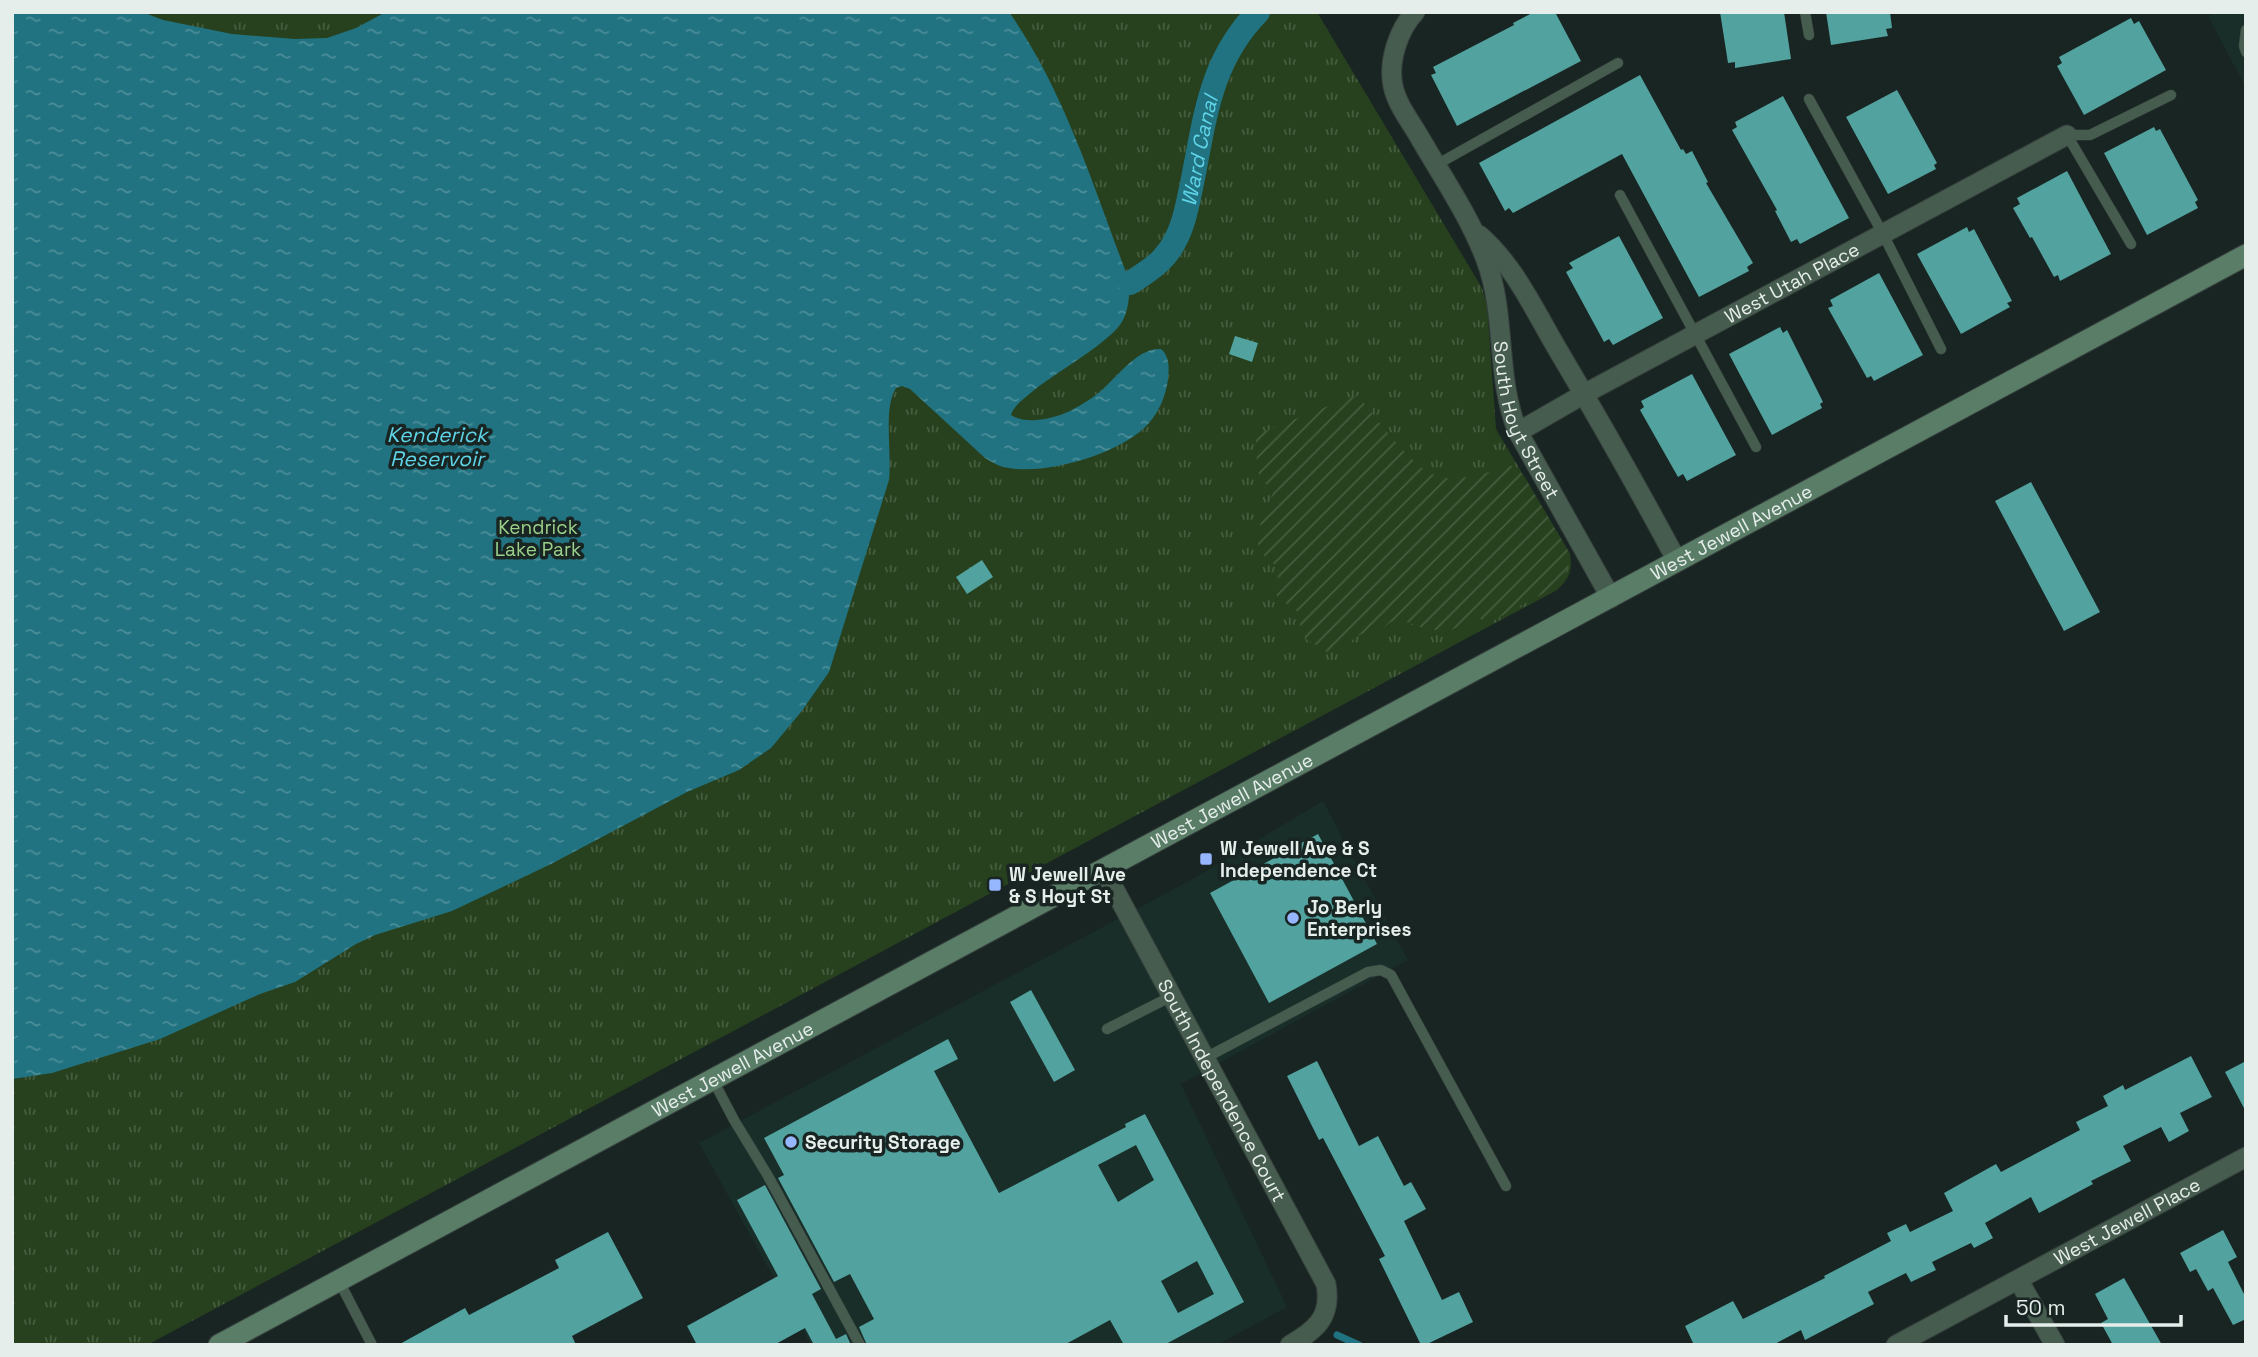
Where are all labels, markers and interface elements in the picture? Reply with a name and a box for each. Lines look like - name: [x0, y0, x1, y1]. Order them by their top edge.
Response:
- water label: Ward Canal: [1174, 89, 1224, 209]
- street label: West Utah Place: [1720, 236, 1864, 329]
- street label: South Hoyt Street: [1488, 340, 1565, 503]
- water label: Kenderick Reservoir: [387, 421, 490, 472]
- street label: West Jewell Avenue: [1646, 478, 1817, 586]
- park label: Kendrick Lake Park: [495, 515, 581, 562]
- street label: West Jewell Avenue: [1147, 747, 1317, 854]
- place label: W Jewell Ave & S Independence Ct: [1220, 836, 1377, 883]
- marker: W Jewell Ave & S Independence Ct: [1198, 851, 1214, 867]
- place label: W Jewell Ave & S Hoyt St: [1009, 862, 1126, 909]
- marker: W Jewell Ave & S Hoyt St: [987, 877, 1003, 893]
- place label: Jo Berly Enterprises: [1307, 895, 1411, 942]
- marker: Jo Berly Enterprises: [1285, 910, 1301, 926]
- street label: South Independence Court: [1152, 974, 1292, 1206]
- street label: West Jewell Avenue: [647, 1015, 818, 1123]
- place label: Security Storage: [805, 1130, 961, 1155]
- marker: Security Storage: [783, 1134, 799, 1150]
- street label: West Jewell Place: [2049, 1171, 2204, 1271]
- scale bar: [2006, 1284, 2181, 1328]
- text: 50 m: [2016, 1294, 2066, 1321]

